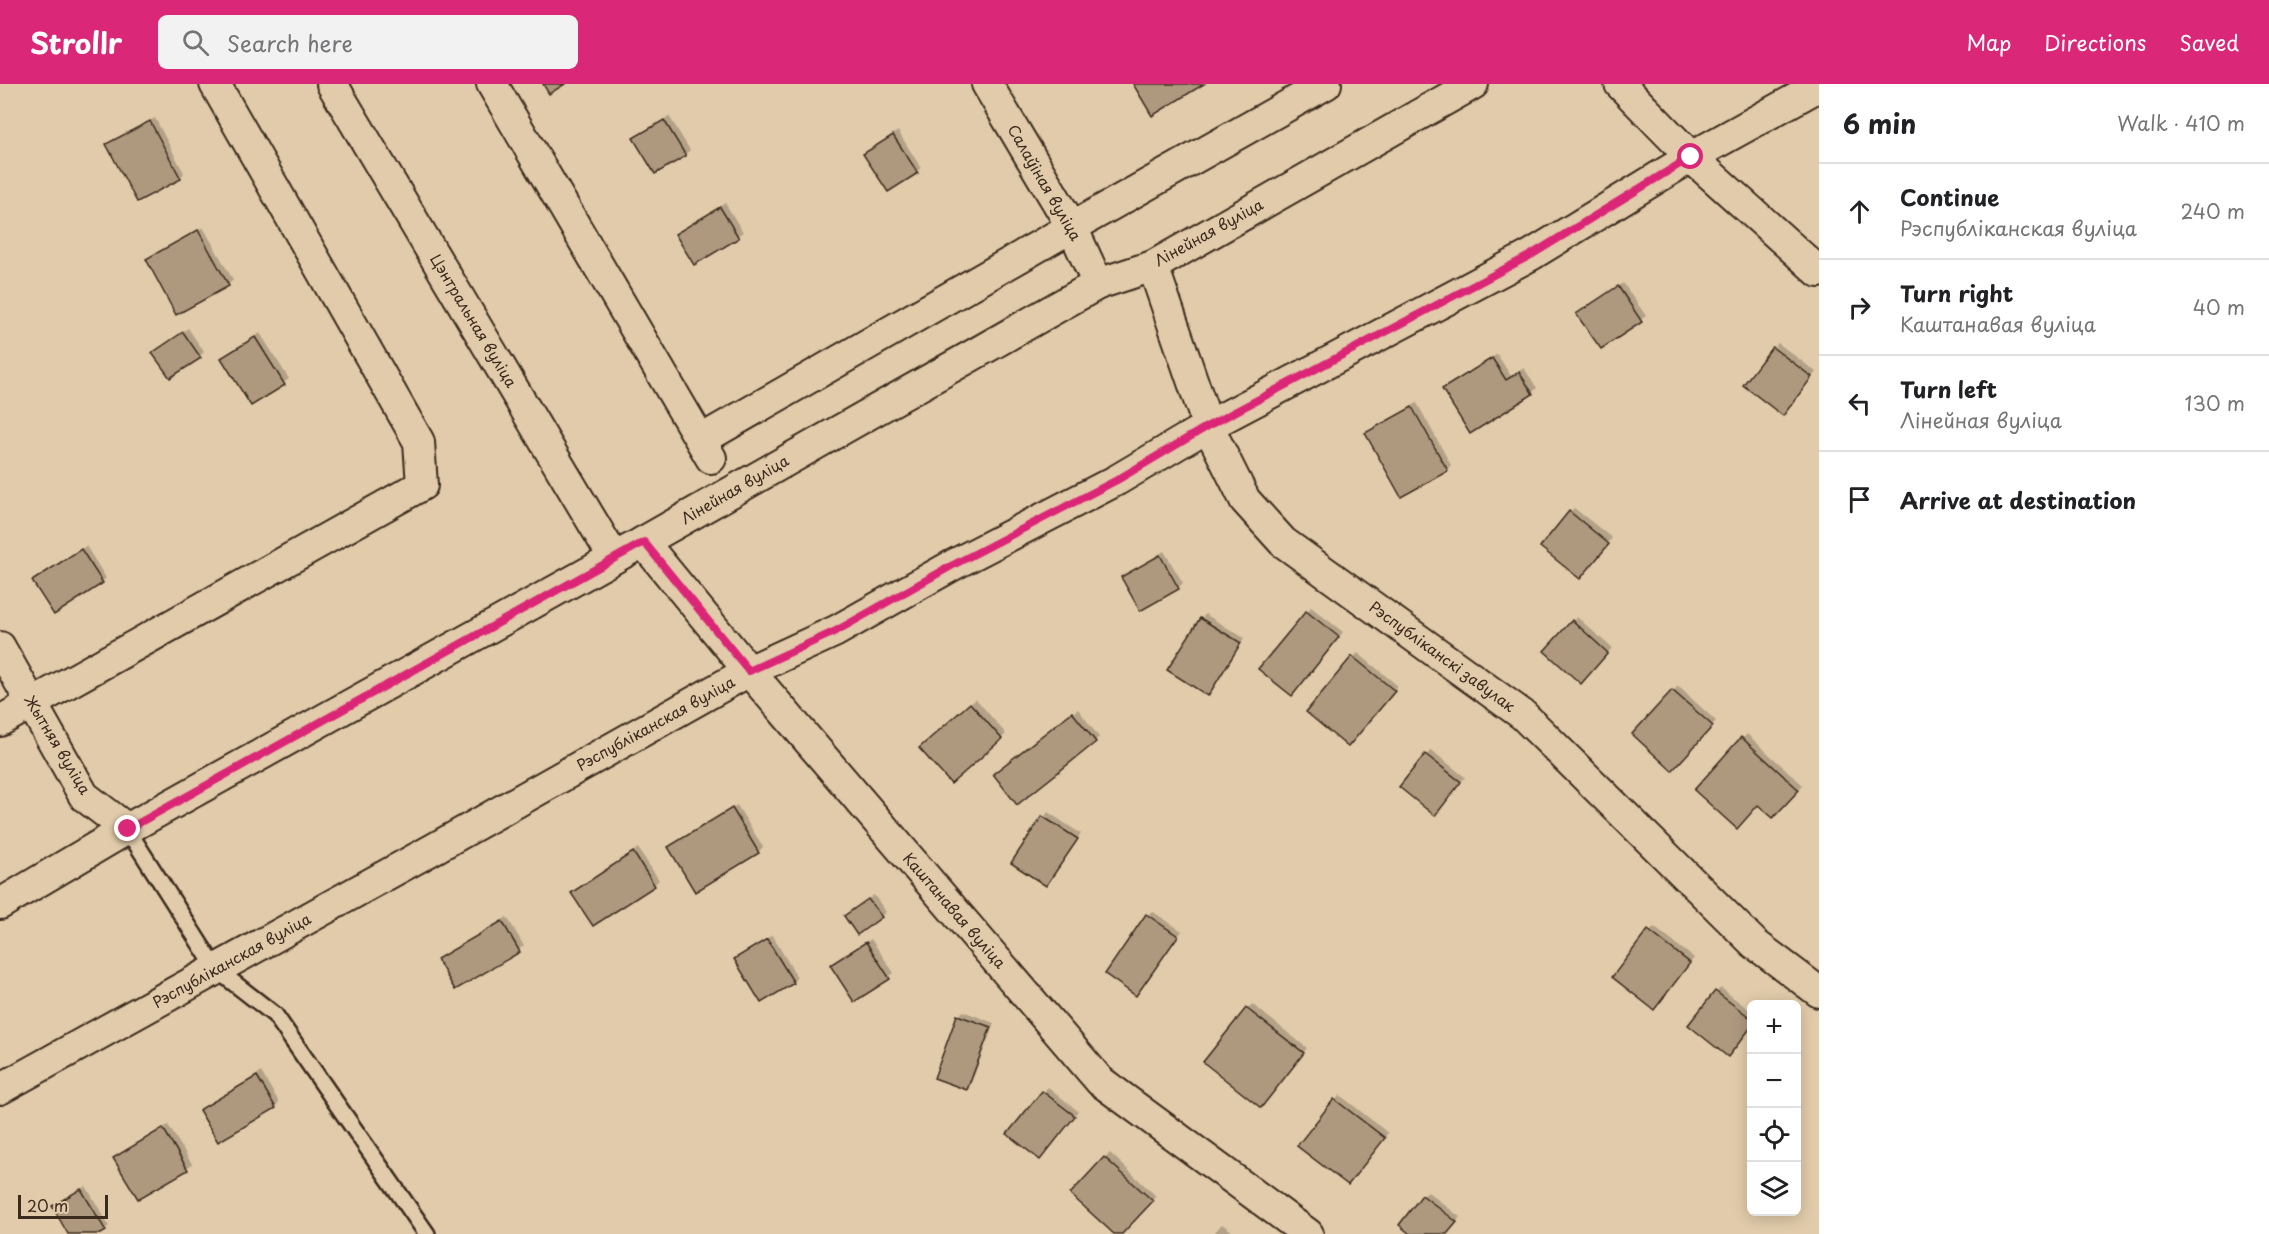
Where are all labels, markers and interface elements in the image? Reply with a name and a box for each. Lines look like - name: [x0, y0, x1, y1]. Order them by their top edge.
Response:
- search box: [158, 15, 578, 69]
- text: Strollr: [30, 21, 122, 64]
- icon: search: [179, 26, 212, 59]
- text: Search here: [227, 26, 353, 59]
- text: Map: [1966, 26, 2011, 58]
- text: Directions: [2044, 26, 2146, 58]
- text: Saved: [2179, 26, 2239, 58]
- text: 6 min: [1843, 104, 1916, 143]
- text: Walk · 410 m: [2117, 108, 2245, 138]
- street label: Салаўіная вуліца: [1003, 120, 1088, 245]
- route start: [1677, 143, 1703, 169]
- text: Continue: [1900, 180, 1999, 213]
- street label: Лінейная вуліца: [1150, 192, 1268, 271]
- icon: ahead: [1843, 195, 1876, 228]
- text: 240 m: [2180, 196, 2245, 226]
- text: Рэспубліканская вуліца: [1900, 213, 2137, 243]
- street label: Цэнтральная вуліца: [425, 249, 524, 392]
- text: Turn right: [1900, 276, 2013, 309]
- icon: right: [1843, 291, 1876, 324]
- text: 40 m: [2193, 292, 2245, 322]
- text: Каштанавая вуліца: [1900, 309, 2096, 339]
- text: Turn left: [1900, 372, 1997, 405]
- icon: left: [1843, 387, 1876, 420]
- text: 130 m: [2185, 388, 2245, 418]
- text: Лінейная вуліца: [1900, 405, 2062, 435]
- street label: Лінейная вуліца: [676, 448, 793, 529]
- icon: arrive: [1843, 483, 1876, 516]
- text: Arrive at destination: [1900, 483, 2136, 516]
- street label: Рэспубліканскі завулак: [1365, 595, 1521, 717]
- street label: Рэспубліканская вуліца: [572, 669, 739, 776]
- street label: Жытняя вуліца: [19, 690, 98, 799]
- route end: [114, 815, 140, 841]
- street label: Каштанавая вуліца: [898, 847, 1013, 974]
- street label: Рэспубліканская вуліца: [148, 906, 315, 1013]
- map controls: [1747, 1000, 1801, 1216]
- button: +: [1747, 1000, 1801, 1054]
- button: −: [1747, 1054, 1801, 1108]
- button: locate: [1747, 1108, 1801, 1162]
- button: layers: [1747, 1162, 1801, 1216]
- scale bar: [18, 1192, 108, 1220]
- text: 20 m: [27, 1193, 68, 1217]

